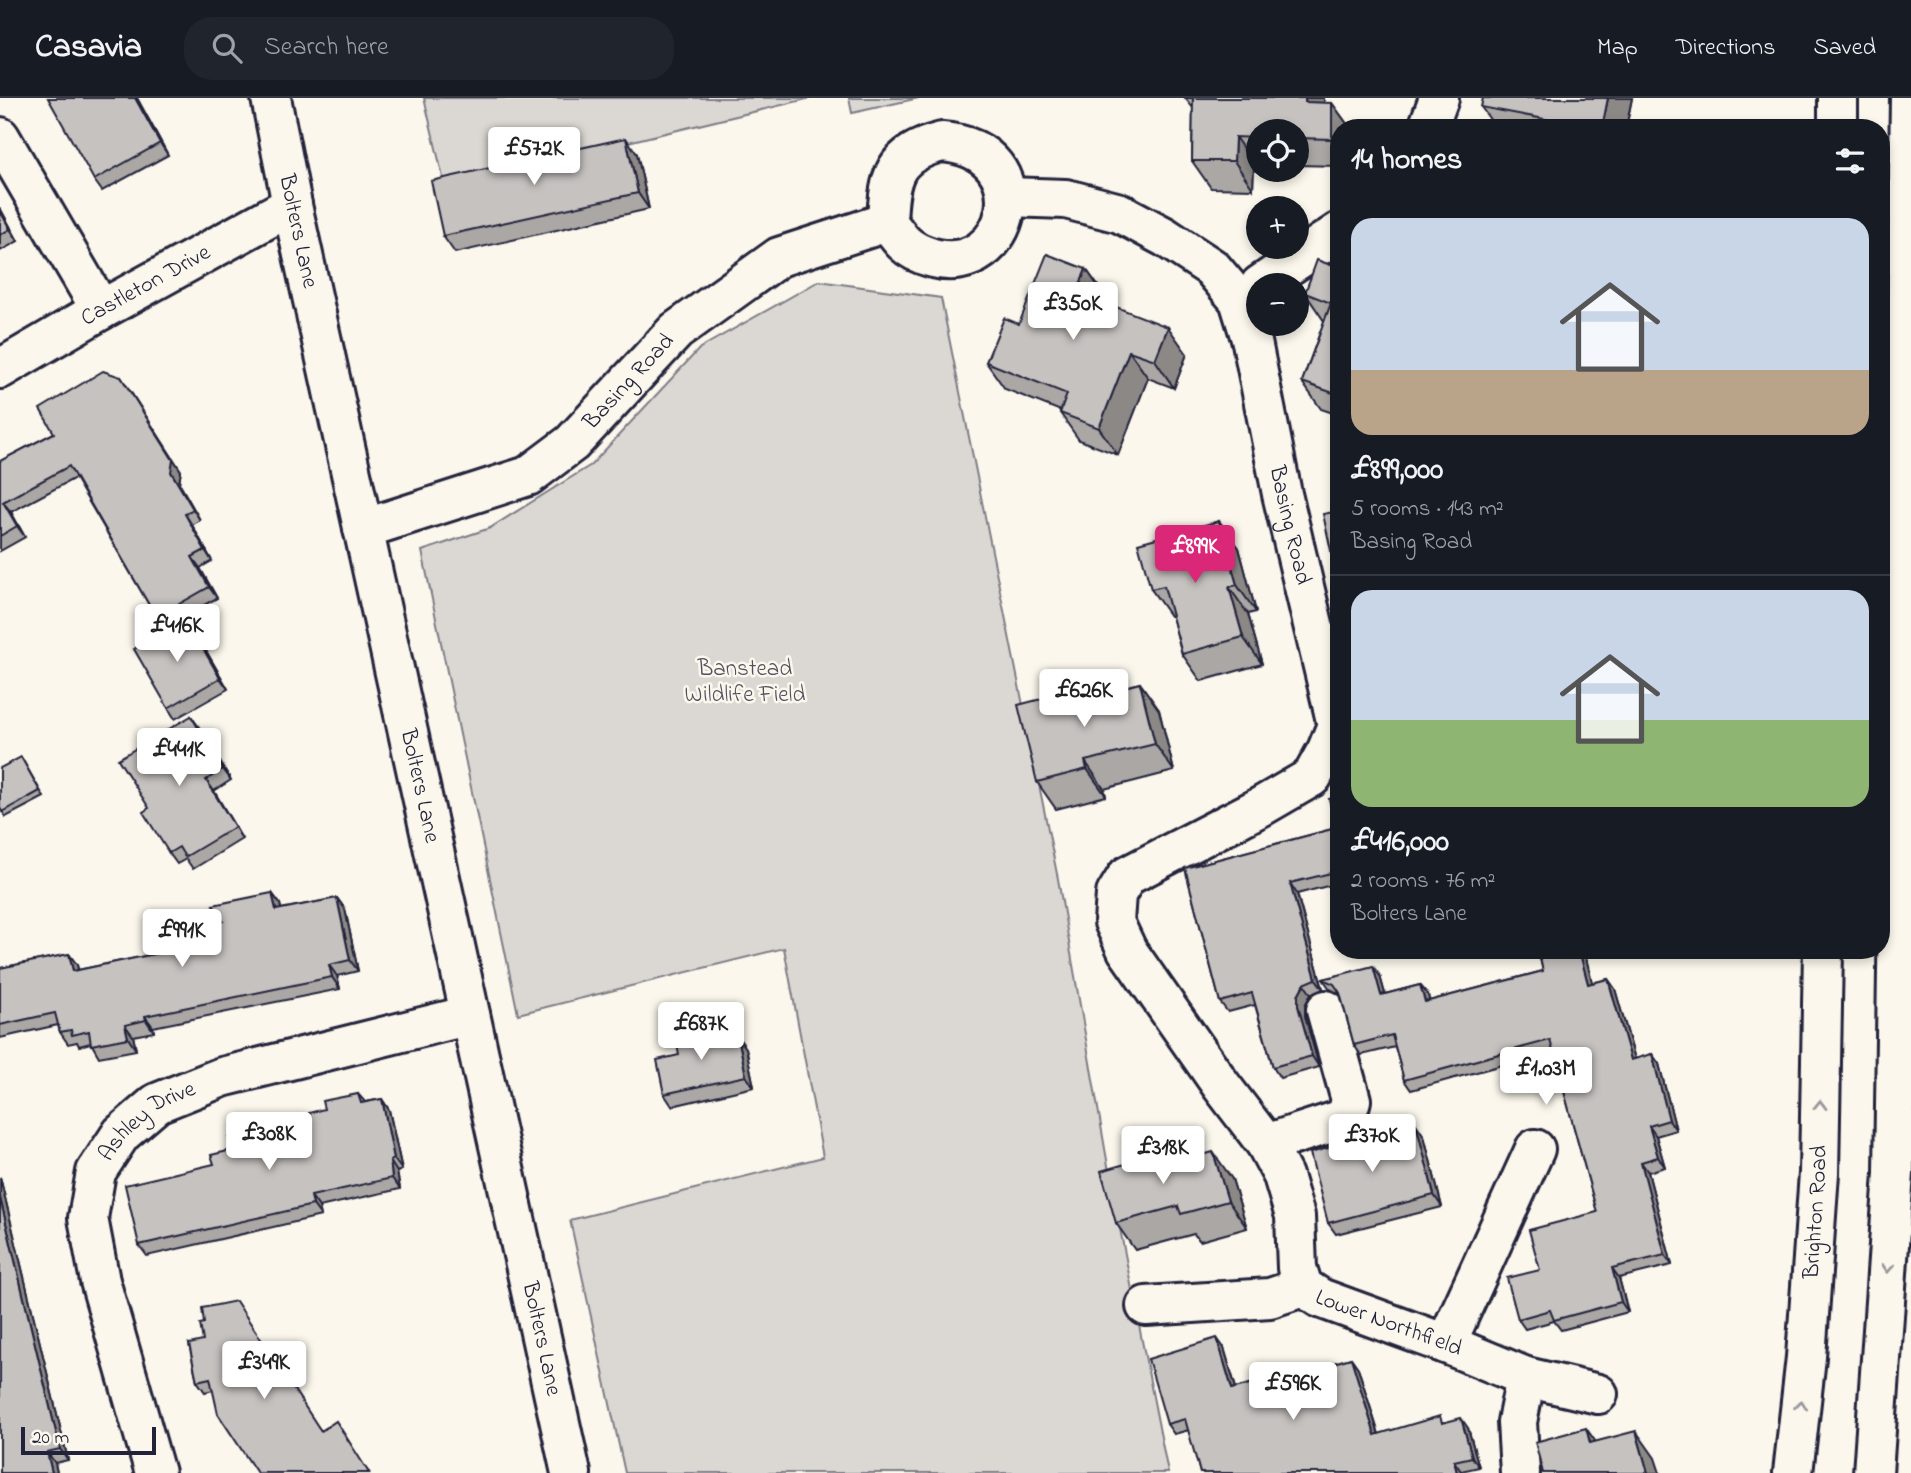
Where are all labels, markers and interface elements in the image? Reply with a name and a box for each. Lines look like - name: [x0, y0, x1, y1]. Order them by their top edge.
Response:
- search box: [184, 17, 674, 80]
- text: Casavia: [35, 24, 142, 72]
- icon: search: [208, 29, 246, 67]
- text: Search here: [264, 29, 389, 67]
- text: Map: [1597, 31, 1638, 66]
- text: Directions: [1676, 31, 1775, 66]
- text: Saved: [1813, 31, 1876, 66]
- map controls: [1246, 119, 1309, 336]
- button: locate: [1246, 119, 1309, 182]
- pin: £572K: [485, 127, 583, 187]
- text: £572K: [504, 133, 564, 166]
- text: 14 homes: [1351, 139, 1462, 183]
- icon: filters: [1831, 142, 1869, 180]
- street label: Bolters Lane: [270, 170, 327, 292]
- button: +: [1246, 196, 1309, 259]
- street label: Castleton Drive: [75, 236, 217, 335]
- icon: home: [1547, 264, 1673, 390]
- button: −: [1246, 273, 1309, 336]
- pin: £350K: [1024, 282, 1122, 342]
- text: £350K: [1044, 288, 1102, 321]
- street label: Basing Road: [575, 326, 682, 438]
- text: £899,000: [1351, 449, 1443, 493]
- street label: Basing Road: [1260, 462, 1320, 588]
- text: 5 rooms · 143 m²: [1351, 493, 1504, 526]
- pin: £899K: [1146, 526, 1244, 585]
- text: Basing Road: [1351, 526, 1472, 559]
- text: £899K: [1171, 531, 1219, 564]
- pin: £416K: [128, 604, 226, 664]
- text: £416K: [151, 610, 203, 643]
- icon: home: [1547, 636, 1673, 762]
- park label: Banstead Wildlife Field: [685, 653, 805, 712]
- pin: £626K: [1035, 670, 1133, 729]
- text: £626K: [1055, 675, 1113, 708]
- street label: Bolters Lane: [391, 725, 449, 847]
- pin: £441K: [130, 728, 228, 788]
- text: £441K: [153, 734, 205, 767]
- text: £416,000: [1351, 821, 1449, 865]
- text: 2 rooms · 76 m²: [1351, 865, 1495, 898]
- text: Bolters Lane: [1351, 898, 1467, 931]
- pin: £991K: [133, 910, 231, 969]
- text: £991K: [159, 915, 205, 948]
- pin: £687K: [652, 1002, 750, 1062]
- text: £687K: [674, 1008, 728, 1041]
- pin: £1.03M: [1489, 1048, 1603, 1107]
- text: £1.03M: [1516, 1053, 1576, 1086]
- street label: Ashley Drive: [91, 1072, 201, 1168]
- one-way arrow: [1813, 1099, 1828, 1110]
- pin: £308K: [220, 1112, 318, 1172]
- pin: £370K: [1323, 1114, 1421, 1174]
- text: £308K: [242, 1118, 296, 1151]
- text: £370K: [1345, 1120, 1399, 1153]
- pin: £318K: [1114, 1126, 1212, 1186]
- text: £318K: [1137, 1132, 1189, 1165]
- street label: Brighton Road: [1795, 1145, 1836, 1281]
- one-way arrow: [1880, 1263, 1895, 1274]
- street label: Bolters Lane: [513, 1278, 570, 1400]
- street label: Lower Northfield: [1311, 1281, 1467, 1365]
- pin: £349K: [215, 1342, 313, 1401]
- text: £349K: [238, 1347, 290, 1380]
- pin: £596K: [1244, 1362, 1342, 1422]
- text: £596K: [1265, 1368, 1321, 1401]
- one-way arrow: [1793, 1399, 1808, 1411]
- scale bar: [21, 1424, 156, 1456]
- text: 20 m: [32, 1425, 69, 1452]

